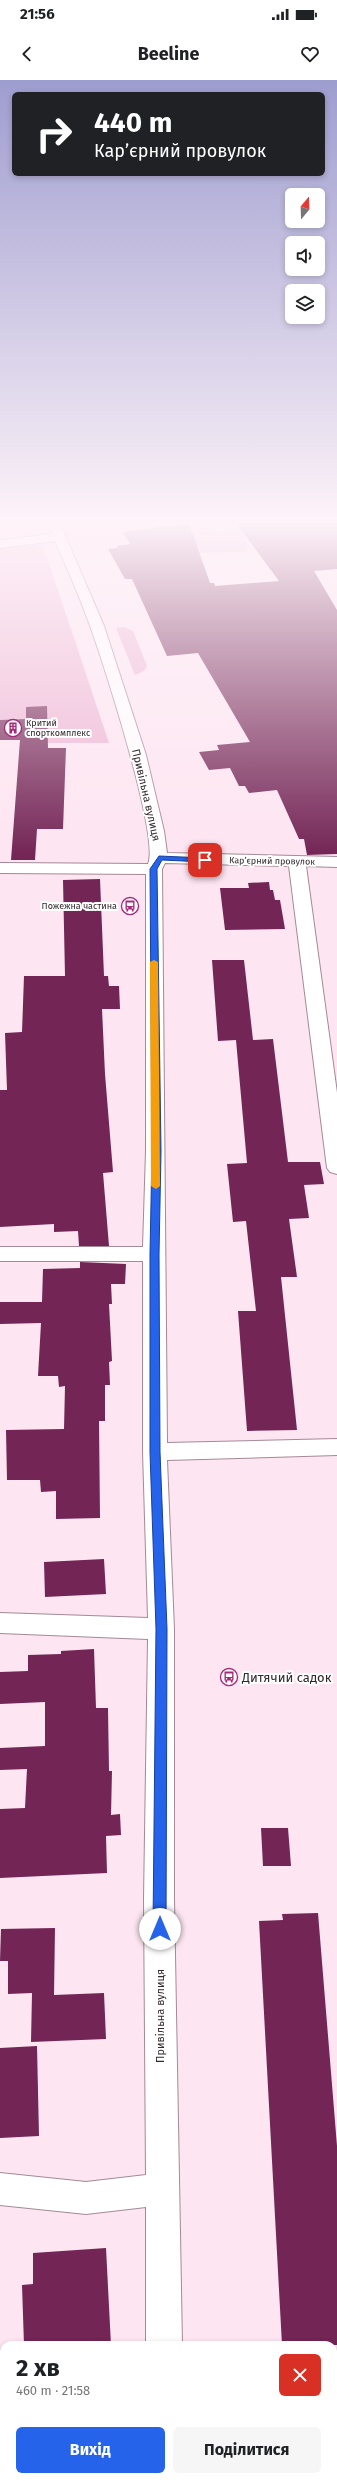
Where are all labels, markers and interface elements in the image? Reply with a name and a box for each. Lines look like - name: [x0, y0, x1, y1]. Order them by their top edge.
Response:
- text: 21:56: [20, 5, 55, 23]
- icon: back: [16, 43, 38, 65]
- text: Beeline: [138, 43, 199, 65]
- icon: heart: [299, 43, 321, 65]
- text: 440 m: [94, 106, 172, 139]
- icon: right: [28, 108, 80, 160]
- text: Карʼєрний провулок: [94, 140, 266, 162]
- north arrow: [285, 188, 325, 228]
- map controls: [285, 188, 325, 324]
- button: sound: [285, 236, 325, 276]
- button: layers: [285, 284, 325, 324]
- building icon: Критий спорткомплекс: [3, 718, 23, 738]
- place label: Критий спорткомплекс: [26, 718, 91, 738]
- street label: Привільна вулиця: [129, 748, 163, 842]
- pin: [188, 843, 222, 877]
- icon: arrive: [194, 849, 216, 871]
- street label: Карʼєрний провулок: [229, 855, 315, 867]
- bus stop icon: Пожежна частина: [120, 896, 140, 916]
- place label: Пожежна частина: [42, 901, 117, 911]
- bus stop icon: Дитячий садок: [219, 1667, 239, 1687]
- place label: Дитячий садок: [241, 1670, 332, 1685]
- position arrow: [139, 1908, 181, 1950]
- street label: Привільна вулиця: [154, 1969, 167, 2063]
- text: 2 хв: [16, 2354, 60, 2382]
- button: close: [279, 2354, 321, 2396]
- text: 460 m · 21:58: [16, 2383, 90, 2398]
- button: Вихід: [16, 2427, 165, 2473]
- button: Поділитися: [173, 2427, 321, 2473]

